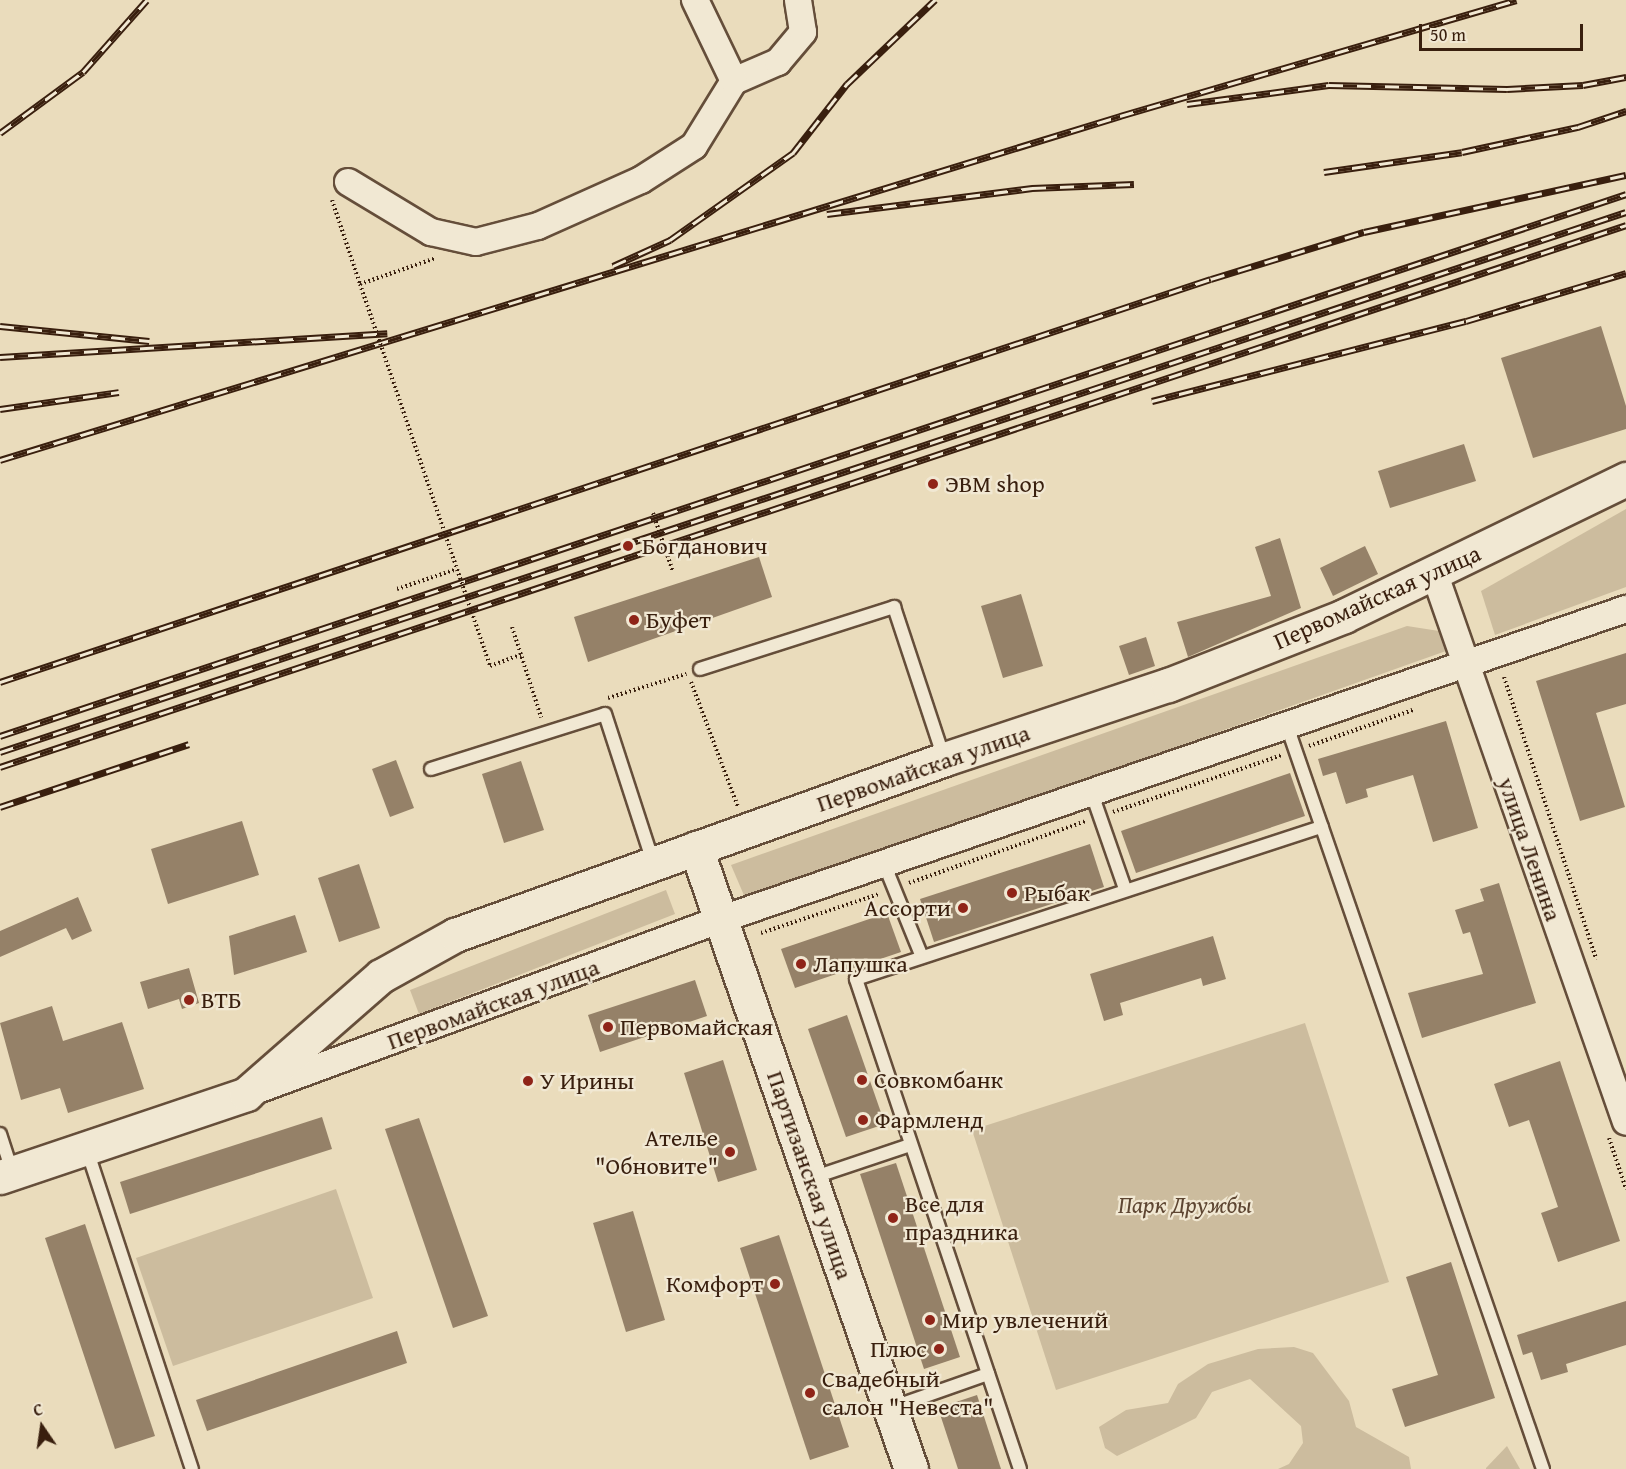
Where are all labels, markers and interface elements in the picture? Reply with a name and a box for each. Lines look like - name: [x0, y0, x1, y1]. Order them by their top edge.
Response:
- scale bar: [1422, 12, 1586, 50]
- text: 50 m: [1430, 21, 1466, 48]
- place label: ЭВМ shop: [945, 470, 1045, 498]
- marker: ЭВМ shop: [926, 477, 940, 491]
- place label: Богданович: [642, 532, 767, 560]
- marker: Богданович: [619, 537, 637, 555]
- street label: Первомайская улица: [1269, 538, 1485, 656]
- place label: Буфет: [646, 606, 711, 634]
- marker: Буфет: [627, 613, 641, 627]
- street label: Первомайская улица: [813, 718, 1033, 818]
- street label: улица Ленина: [1492, 773, 1568, 925]
- place label: Рыбак: [1024, 879, 1090, 907]
- marker: Рыбак: [1005, 886, 1019, 900]
- place label: Ассорти: [864, 894, 951, 922]
- marker: Ассорти: [956, 901, 970, 915]
- place label: Лапушка: [813, 950, 908, 978]
- street label: Первомайская улица: [383, 952, 603, 1056]
- marker: Лапушка: [794, 957, 808, 971]
- place label: ВТБ: [201, 986, 242, 1014]
- marker: ВТБ: [182, 993, 196, 1007]
- place label: Первомайская: [620, 1013, 773, 1041]
- marker: Первомайская: [601, 1020, 615, 1034]
- place label: Совкомбанк: [874, 1066, 1003, 1094]
- place label: У Ирины: [540, 1067, 634, 1095]
- street label: Партизанская улица: [761, 1067, 859, 1283]
- marker: Совкомбанк: [855, 1073, 869, 1087]
- marker: У Ирины: [521, 1074, 535, 1088]
- place label: Фармленд: [875, 1106, 984, 1134]
- marker: Фармленд: [856, 1113, 870, 1127]
- place label: Ателье "Обновите": [595, 1124, 718, 1180]
- marker: Ателье "Обновите": [723, 1145, 737, 1159]
- place label: Все для праздника: [905, 1190, 1019, 1246]
- park label: Парк Дружбы: [1118, 1191, 1252, 1219]
- marker: Все для праздника: [886, 1211, 900, 1225]
- place label: Комфорт: [666, 1270, 763, 1298]
- marker: Комфорт: [768, 1277, 782, 1291]
- place label: Мир увлечений: [942, 1306, 1108, 1334]
- marker: Мир увлечений: [923, 1313, 937, 1327]
- place label: Плюс: [870, 1335, 927, 1363]
- marker: Плюс: [932, 1342, 946, 1356]
- place label: Свадебный салон "Невеста": [822, 1365, 994, 1421]
- marker: Свадебный салон "Невеста": [803, 1386, 817, 1400]
- north arrow: [12, 1397, 72, 1457]
- text: С: [31, 1397, 45, 1422]

